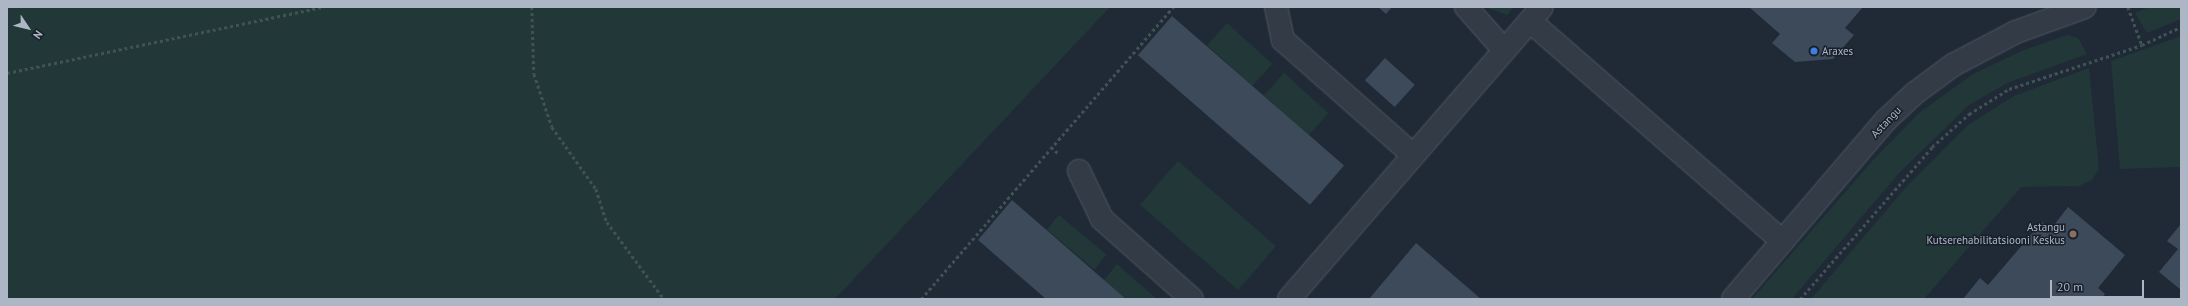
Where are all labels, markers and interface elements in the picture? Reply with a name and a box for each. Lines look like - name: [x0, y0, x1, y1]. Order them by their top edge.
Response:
- north arrow: [8, 8, 48, 48]
- text: N: [30, 28, 46, 42]
- place label: Araxes: [1822, 44, 1853, 58]
- marker: Araxes: [1809, 46, 1819, 56]
- street label: Astangu: [1868, 104, 1904, 140]
- place label: Astangu Kutserehabilitatsiooni Keskus: [1926, 221, 2065, 247]
- marker: Astangu Kutserehabilitatsiooni Keskus: [2068, 229, 2078, 239]
- scale bar: [2052, 272, 2146, 298]
- text: 20 m: [2057, 279, 2083, 294]

